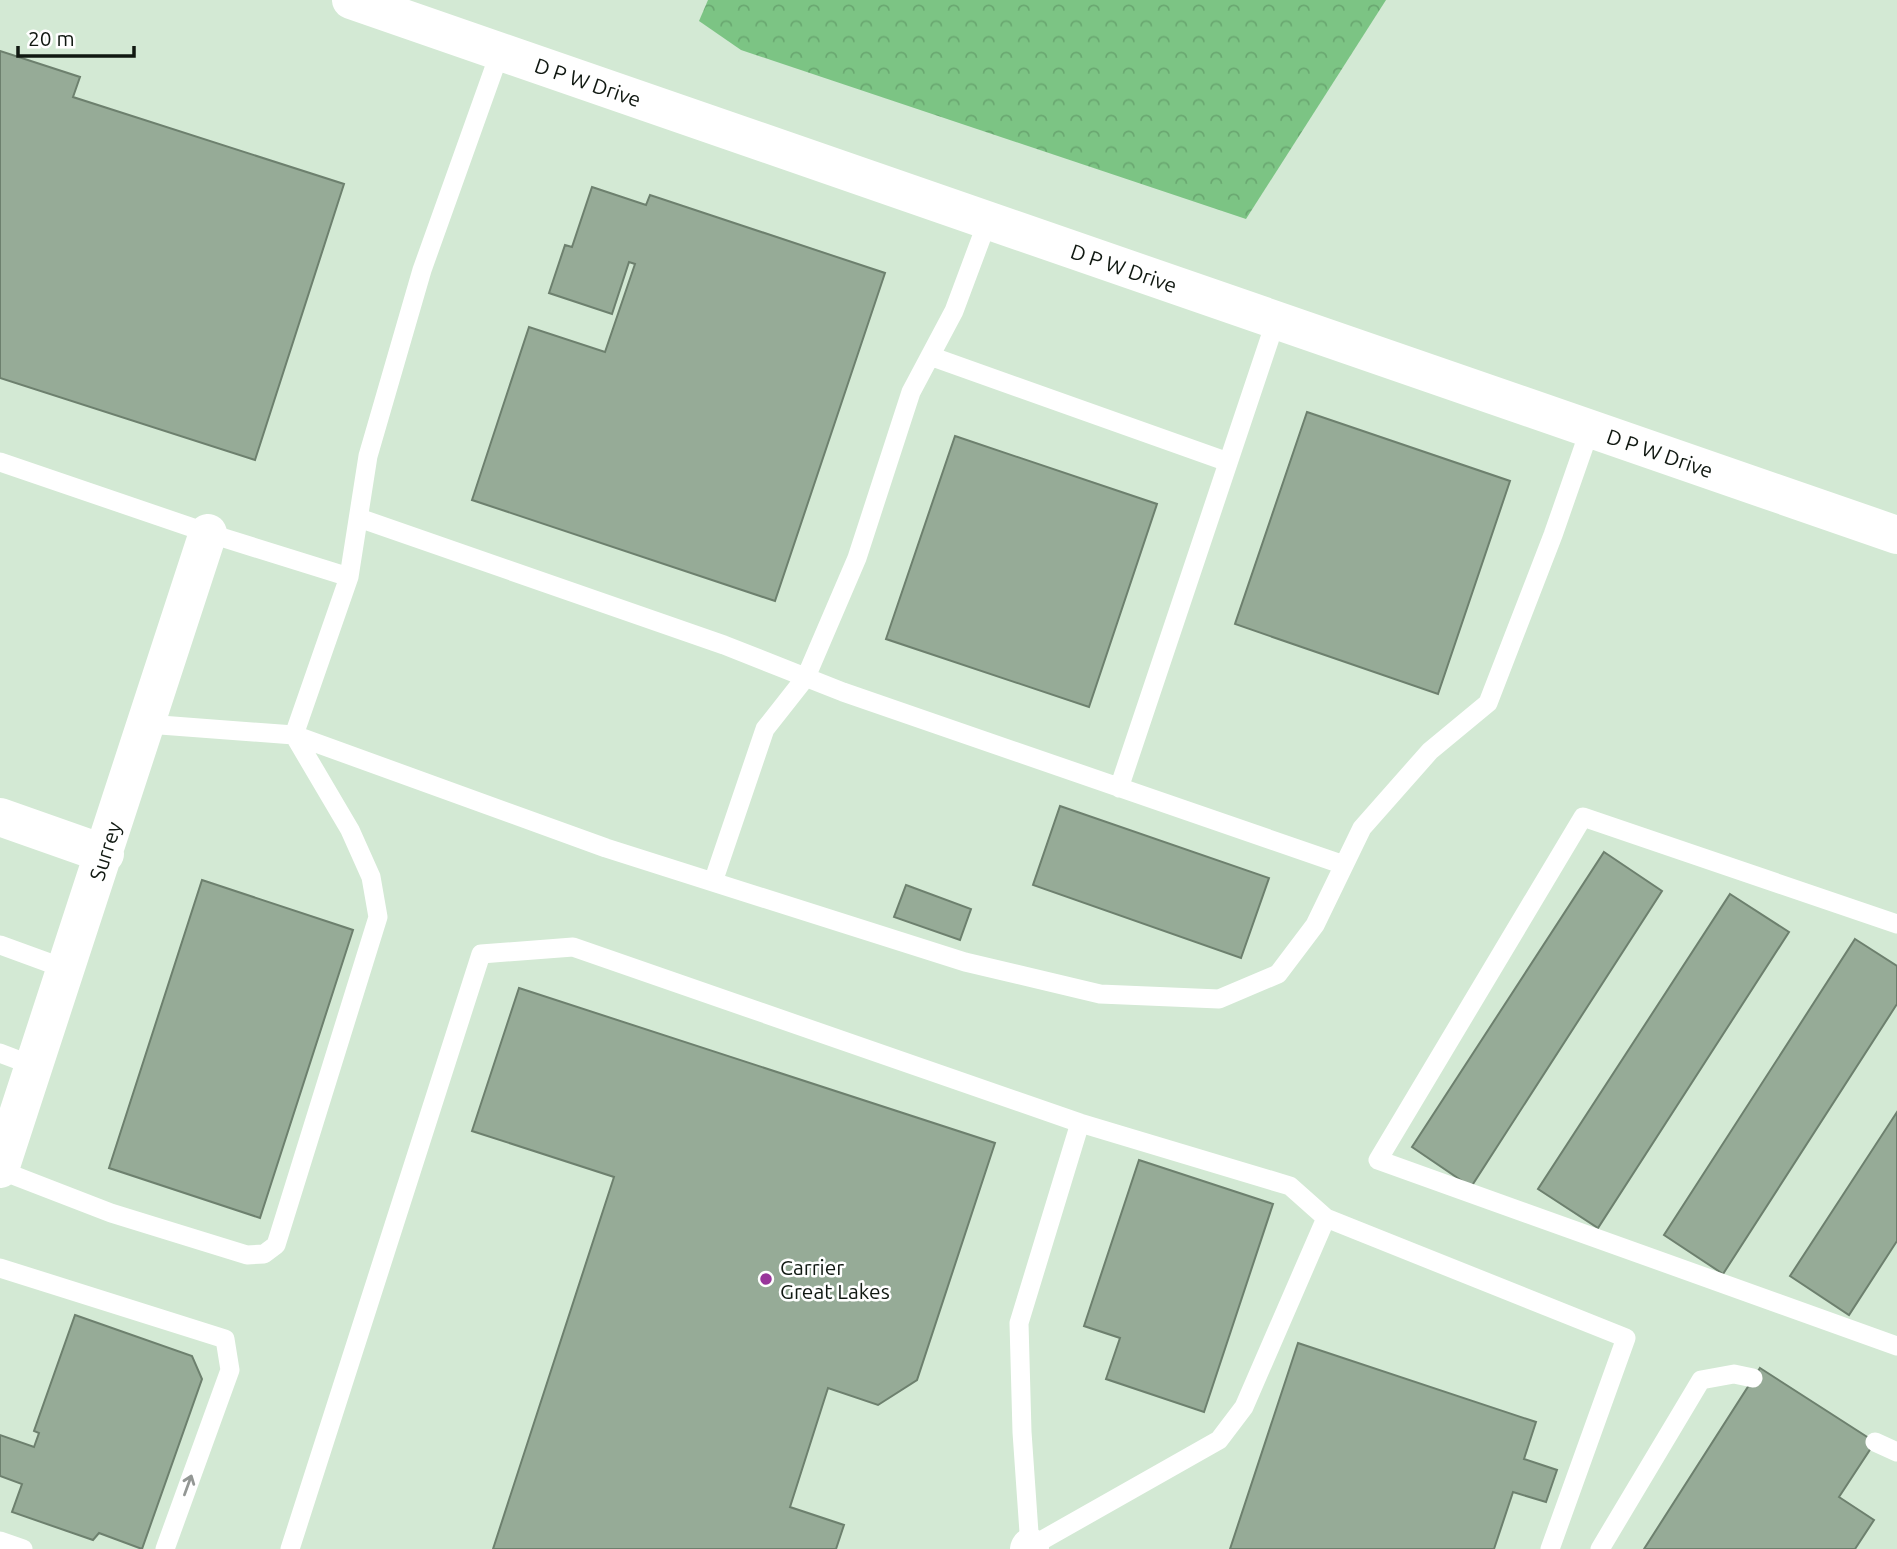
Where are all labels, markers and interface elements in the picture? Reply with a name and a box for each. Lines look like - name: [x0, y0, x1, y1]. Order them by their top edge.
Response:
- scale bar: [18, 14, 133, 58]
- text: 20 m: [28, 26, 75, 50]
- street label: D P W Drive: [532, 53, 644, 111]
- street label: D P W Drive: [1068, 239, 1180, 297]
- street label: D P W Drive: [1604, 424, 1716, 482]
- street label: Surrey: [84, 818, 126, 884]
- place label: Carrier Great Lakes: [780, 1255, 890, 1303]
- marker: Carrier Great Lakes: [758, 1271, 774, 1287]
- one-way arrow: [183, 1474, 195, 1496]

